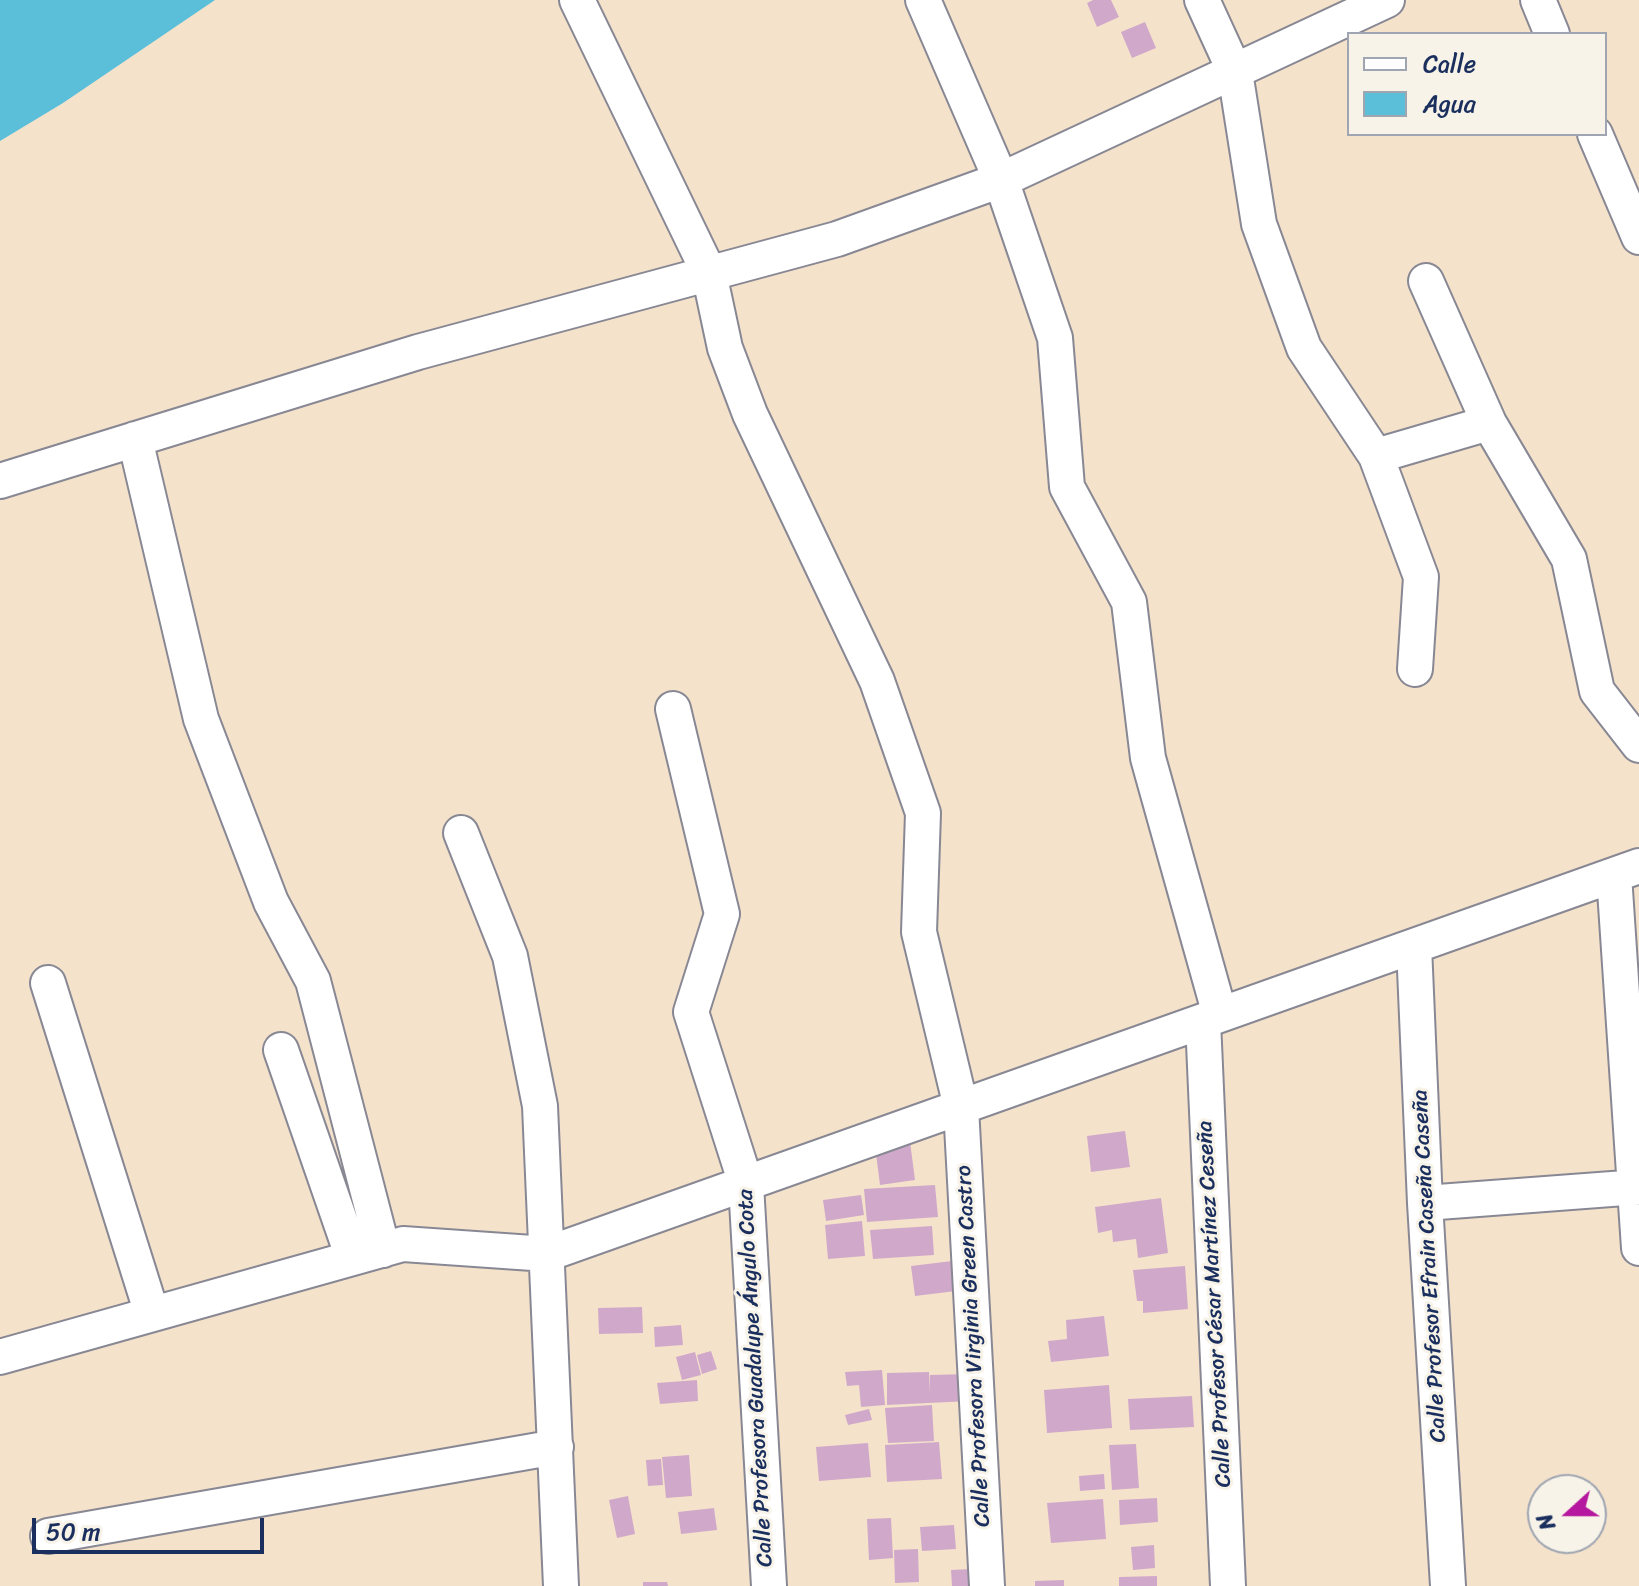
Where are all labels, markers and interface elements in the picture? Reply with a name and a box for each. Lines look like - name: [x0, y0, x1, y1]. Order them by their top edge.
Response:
- legend: [1347, 32, 1607, 136]
- text: Calle: [1423, 43, 1476, 85]
- text: Agua: [1423, 83, 1476, 125]
- street label: Calle Profesor Efrain Caseña Caseña: [1408, 1089, 1452, 1443]
- street label: Calle Profesor César Martínez Ceseña: [1192, 1120, 1238, 1488]
- street label: Calle Profesora Virginia Green Castro: [951, 1164, 997, 1528]
- street label: Calle Profesora Guadalupe Ángulo Cota: [733, 1188, 779, 1568]
- north arrow: [1527, 1474, 1607, 1554]
- scale bar: [36, 1502, 268, 1552]
- text: N: [1525, 1508, 1567, 1536]
- text: 50 m: [46, 1511, 101, 1553]

